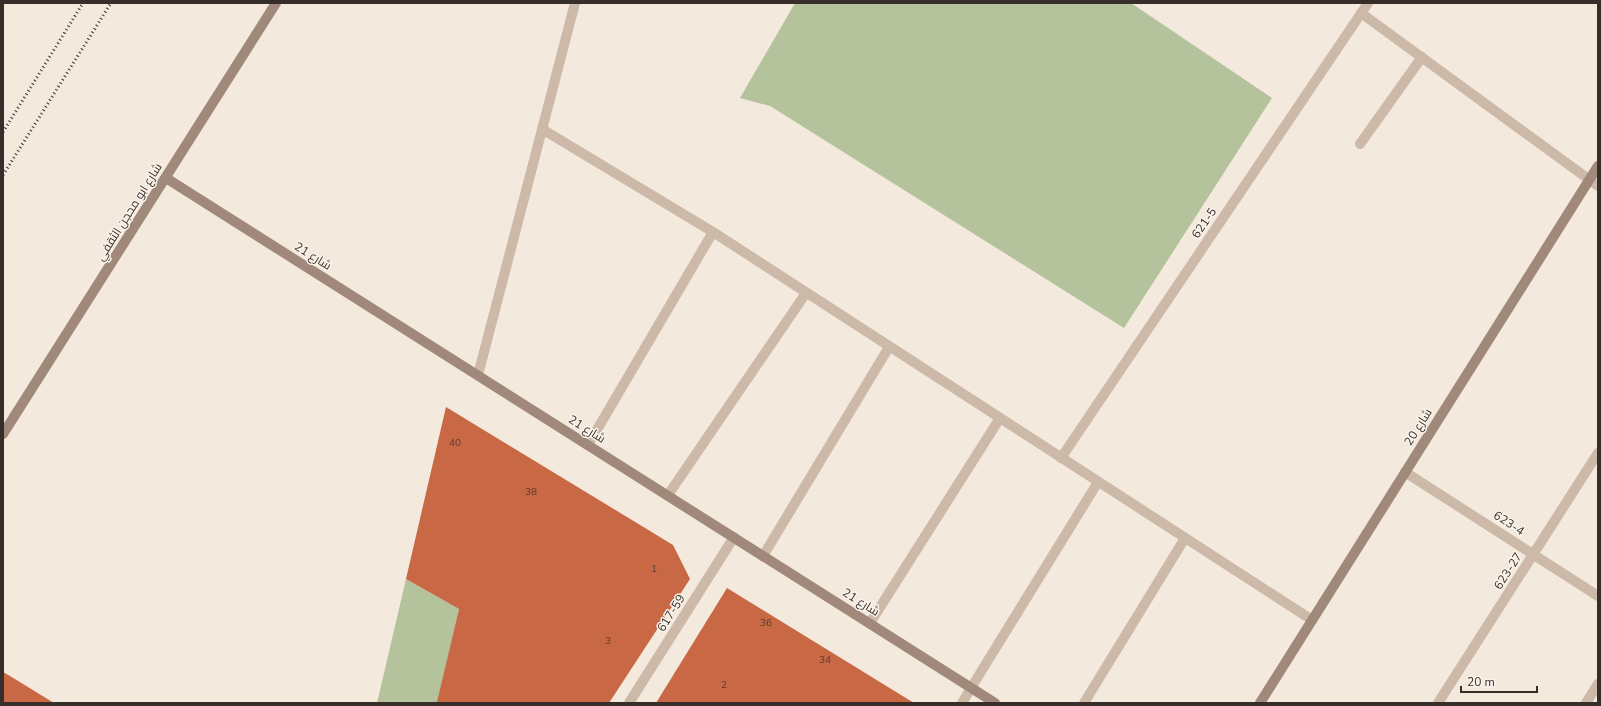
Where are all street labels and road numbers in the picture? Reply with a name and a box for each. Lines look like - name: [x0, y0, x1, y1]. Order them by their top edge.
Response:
- street label: شارع ابو محجن الثقفي: [92, 160, 167, 265]
- street label: 621-5: [1188, 204, 1220, 242]
- street label: شارع 21: [291, 238, 335, 274]
- street label: شارع 20: [1400, 405, 1436, 449]
- street label: شارع 21: [565, 411, 609, 447]
- street label: 623-4: [1490, 507, 1528, 539]
- street label: 623-27: [1490, 549, 1526, 593]
- street label: شارع 21: [839, 584, 883, 620]
- street label: 617-59: [653, 591, 689, 635]

